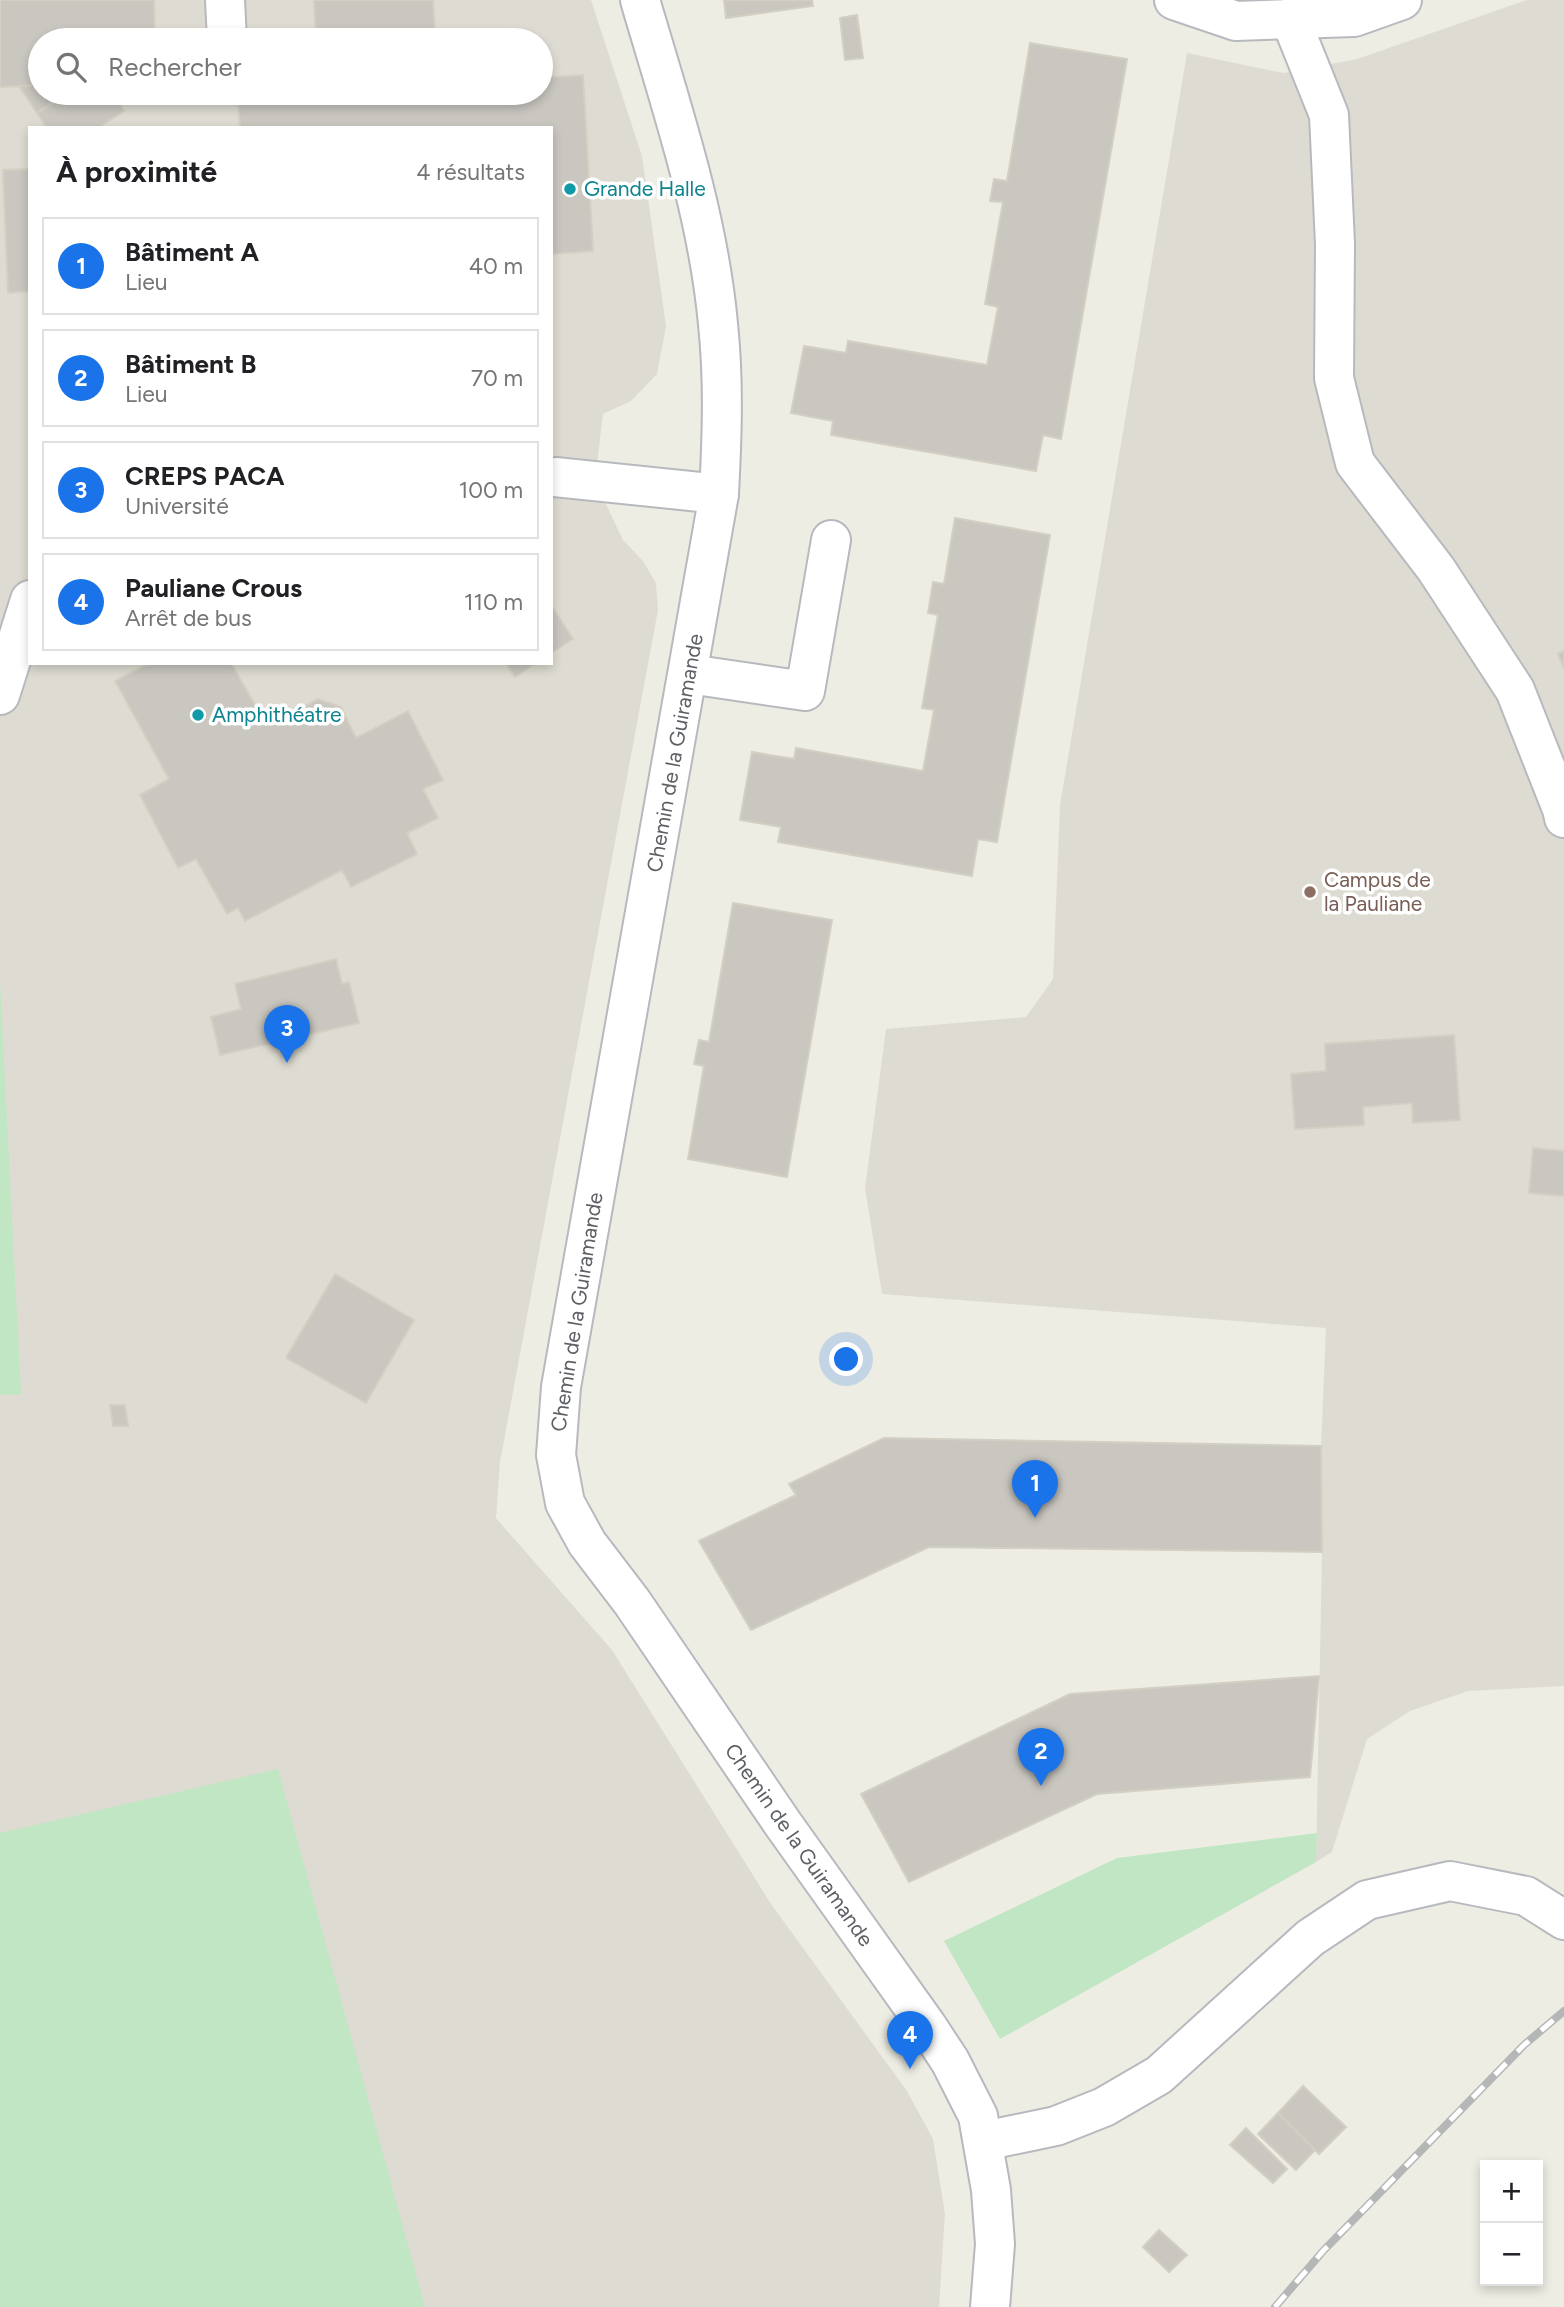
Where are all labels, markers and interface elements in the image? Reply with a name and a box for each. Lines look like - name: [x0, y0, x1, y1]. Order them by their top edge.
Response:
- search box: [28, 28, 553, 105]
- icon: search: [52, 48, 90, 86]
- text: Rechercher: [108, 51, 242, 83]
- text: À proximité: [56, 153, 217, 190]
- text: 4 résultats: [416, 158, 525, 186]
- place label: Grande Halle: [584, 176, 706, 201]
- marker: Grande Halle: [562, 181, 578, 197]
- text: Bâtiment A: [125, 236, 259, 268]
- text: 1: [76, 252, 86, 280]
- text: 40 m: [469, 252, 523, 280]
- text: Lieu: [125, 268, 168, 296]
- text: Bâtiment B: [125, 348, 256, 380]
- text: 2: [74, 364, 88, 392]
- text: 70 m: [471, 364, 523, 392]
- text: Lieu: [125, 380, 168, 408]
- text: CREPS PACA: [125, 460, 285, 492]
- text: 3: [75, 476, 87, 504]
- text: 100 m: [459, 476, 523, 504]
- text: Université: [125, 492, 229, 520]
- text: Pauliane Crous: [125, 572, 302, 604]
- text: 4: [74, 588, 88, 616]
- text: 110 m: [464, 588, 523, 616]
- text: Arrêt de bus: [125, 604, 252, 632]
- street label: Chemin de la Guiramande: [641, 632, 708, 874]
- place label: Amphithéatre: [212, 702, 341, 727]
- marker: Amphithéatre: [190, 707, 206, 723]
- place label: Campus de la Pauliane: [1324, 867, 1431, 916]
- marker: Campus de la Pauliane: [1302, 884, 1318, 900]
- pin: 3: [264, 1005, 310, 1063]
- street label: Chemin de la Guiramande: [545, 1191, 608, 1433]
- your location: [829, 1342, 863, 1376]
- pin: 1: [1012, 1460, 1058, 1518]
- pin: 2: [1018, 1728, 1064, 1786]
- street label: Chemin de la Guiramande: [720, 1738, 879, 1951]
- pin: 4: [887, 2011, 933, 2069]
- map controls: [1480, 2160, 1543, 2286]
- button: +: [1480, 2160, 1543, 2223]
- button: −: [1480, 2223, 1543, 2286]

